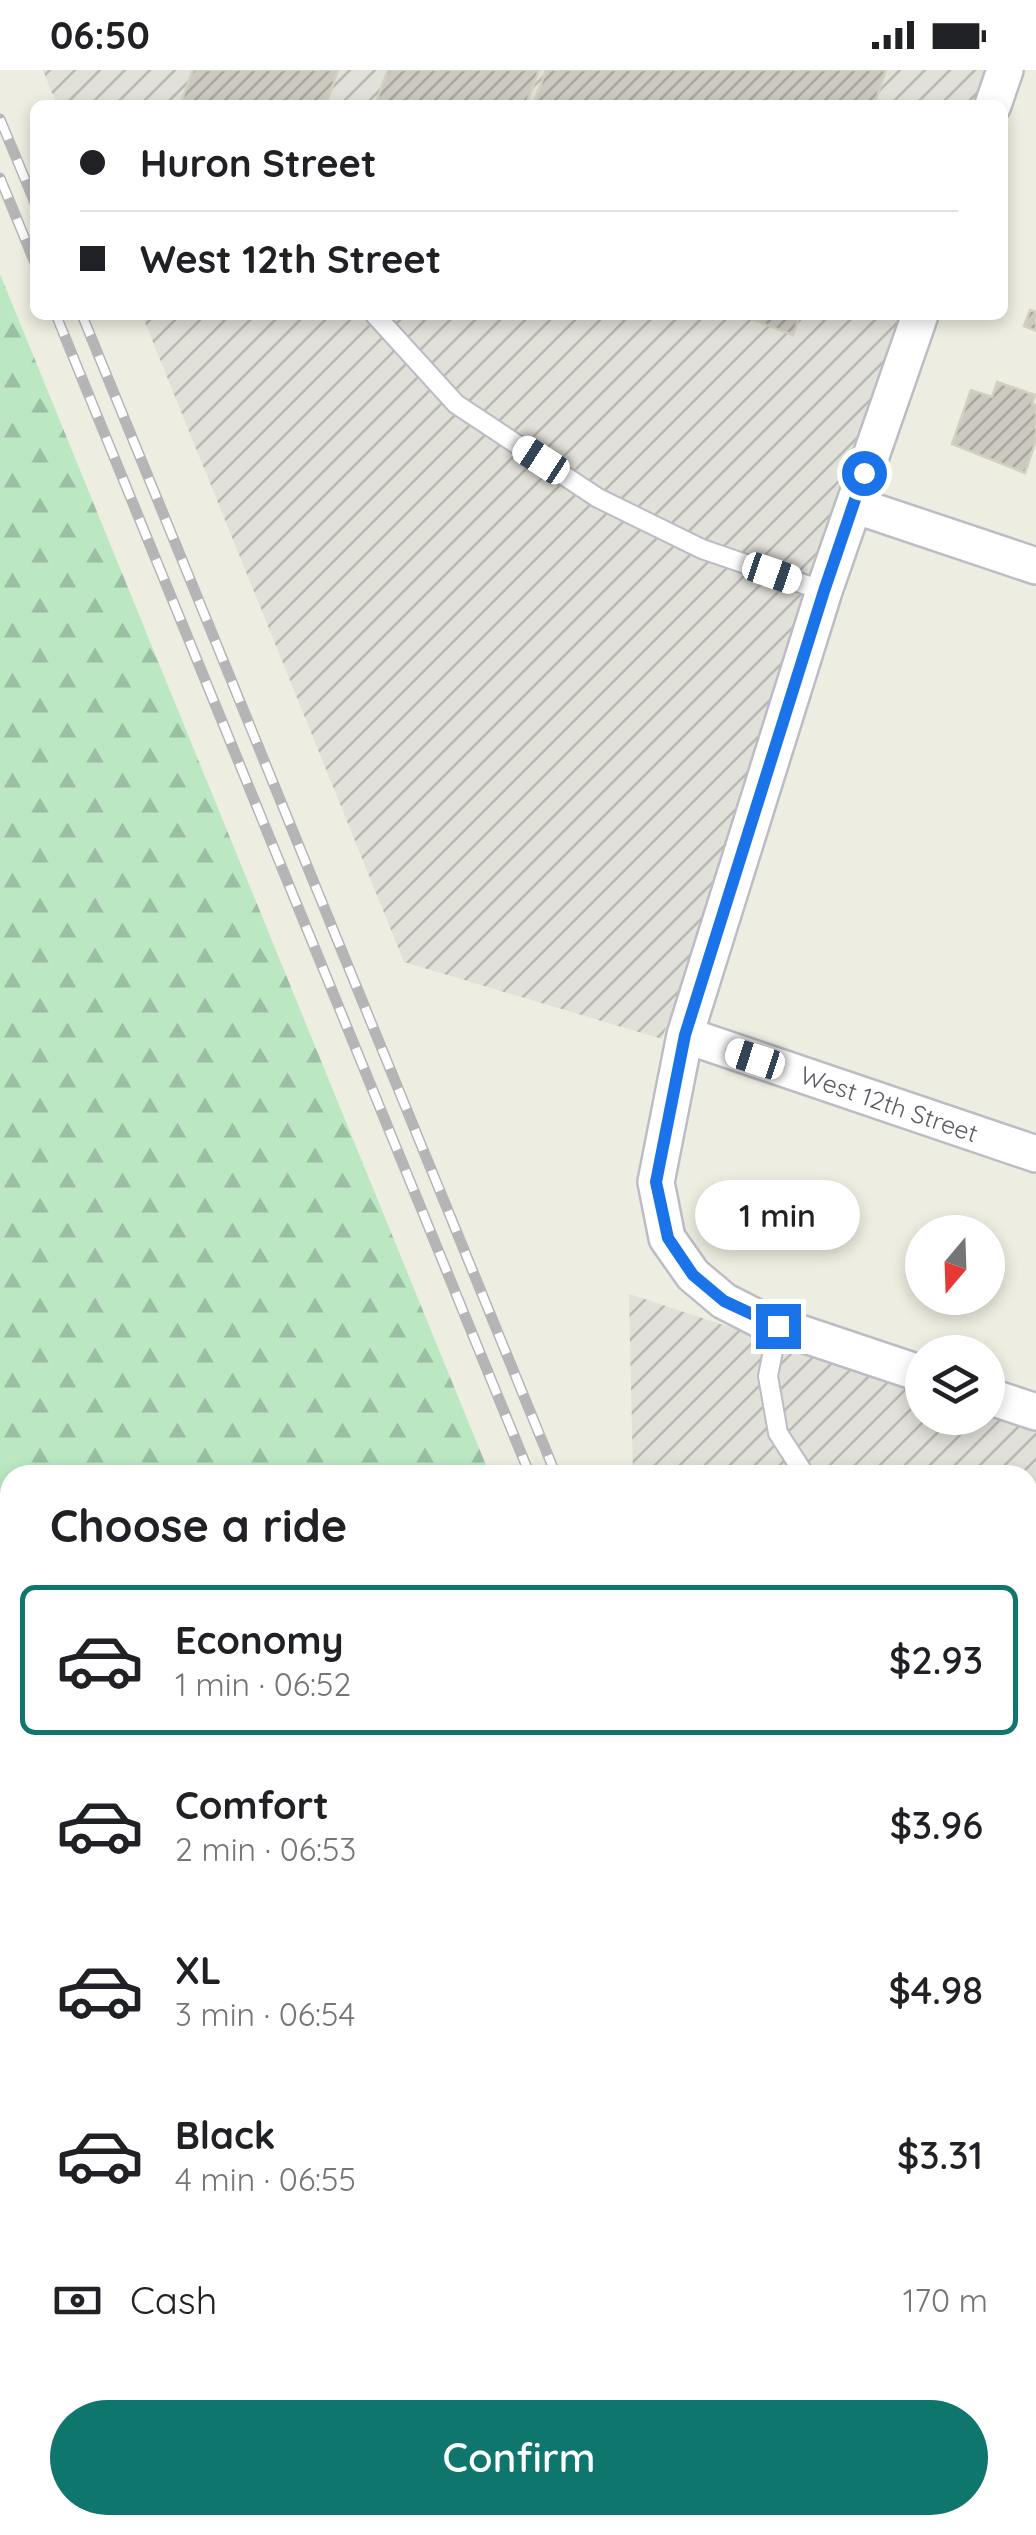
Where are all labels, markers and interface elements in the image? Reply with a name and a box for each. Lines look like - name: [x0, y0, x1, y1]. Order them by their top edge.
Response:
- text: 06:50: [50, 11, 150, 59]
- text: Huron Street: [140, 139, 377, 187]
- text: West 12th Street: [140, 235, 441, 283]
- car: [508, 431, 574, 489]
- route start: [842, 451, 887, 496]
- car: [739, 549, 805, 597]
- car: [722, 1035, 788, 1083]
- street label: West 12th Street: [796, 1059, 982, 1148]
- callout: 1 min: [696, 1181, 860, 1251]
- text: 1 min: [739, 1195, 816, 1235]
- north arrow: [905, 1215, 1005, 1315]
- map controls: [905, 1215, 1005, 1435]
- route end: [756, 1304, 801, 1349]
- button: layers: [905, 1335, 1005, 1435]
- text: Choose a ride: [50, 1497, 347, 1553]
- icon: car: [55, 1615, 145, 1705]
- text: Economy: [175, 1616, 344, 1664]
- text: $2.93: [889, 1636, 983, 1684]
- text: 1 min · 06:52: [175, 1664, 351, 1704]
- icon: car: [55, 1780, 145, 1870]
- text: Comfort: [175, 1781, 329, 1829]
- text: $3.96: [890, 1801, 983, 1849]
- text: 2 min · 06:53: [175, 1829, 356, 1869]
- icon: car: [55, 1945, 145, 2035]
- text: XL: [175, 1946, 221, 1994]
- text: $4.98: [888, 1966, 983, 2014]
- text: 3 min · 06:54: [175, 1994, 355, 2034]
- icon: car: [55, 2110, 145, 2200]
- text: Black: [175, 2111, 275, 2159]
- text: $3.31: [897, 2131, 983, 2179]
- text: 4 min · 06:55: [175, 2159, 356, 2199]
- icon: cash: [50, 2273, 105, 2328]
- text: Cash: [130, 2276, 217, 2324]
- text: 170 m: [903, 2280, 988, 2320]
- button: Confirm: [50, 2400, 988, 2515]

